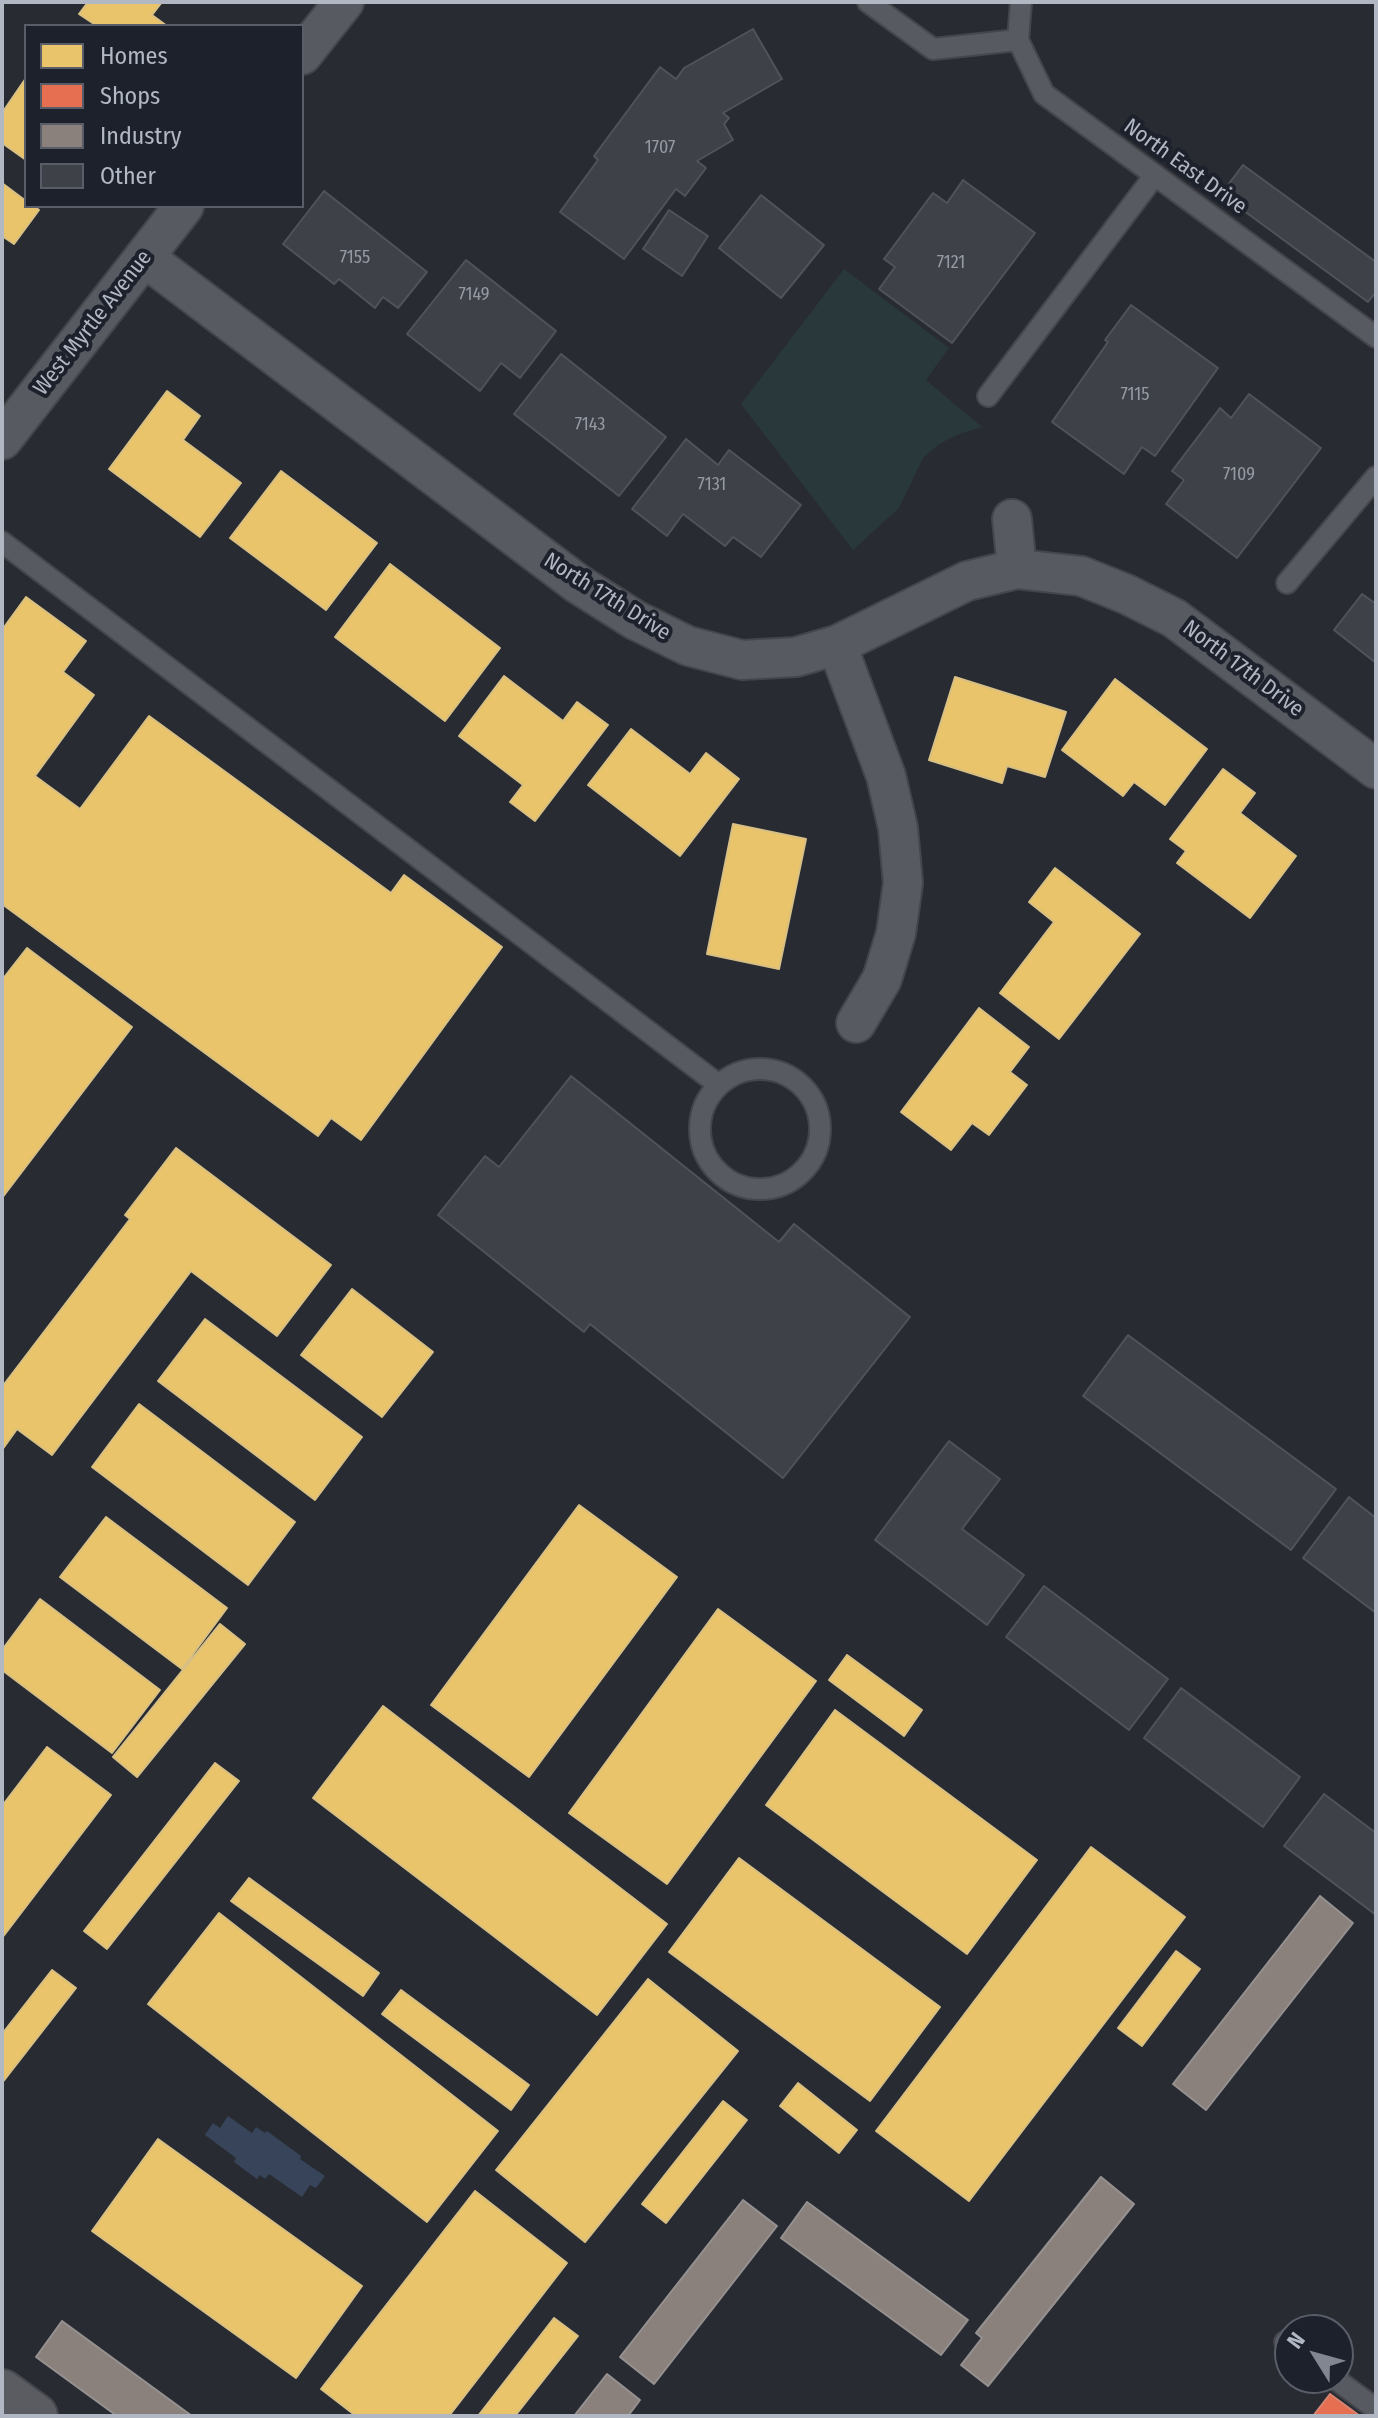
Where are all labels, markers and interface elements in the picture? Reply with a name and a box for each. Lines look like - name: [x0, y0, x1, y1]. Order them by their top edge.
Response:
- legend: [24, 24, 304, 208]
- text: Homes: [100, 42, 168, 70]
- text: Shops: [100, 82, 160, 110]
- street label: North East Drive: [1118, 114, 1252, 220]
- text: Industry: [100, 122, 182, 150]
- house number: 1707: [645, 137, 675, 159]
- text: Other: [100, 162, 156, 190]
- street label: West Myrtle Avenue: [28, 245, 158, 401]
- house number: 7155: [340, 247, 370, 269]
- house number: 7121: [937, 252, 965, 274]
- house number: 7149: [458, 284, 490, 306]
- house number: 7115: [1120, 384, 1150, 406]
- house number: 7143: [575, 414, 605, 436]
- house number: 7109: [1223, 464, 1255, 486]
- house number: 7131: [698, 474, 726, 496]
- street label: North 17th Drive: [539, 547, 675, 647]
- street label: North 17th Drive: [1177, 615, 1309, 723]
- north arrow: [1274, 2314, 1354, 2394]
- text: N: [1281, 2327, 1311, 2354]

